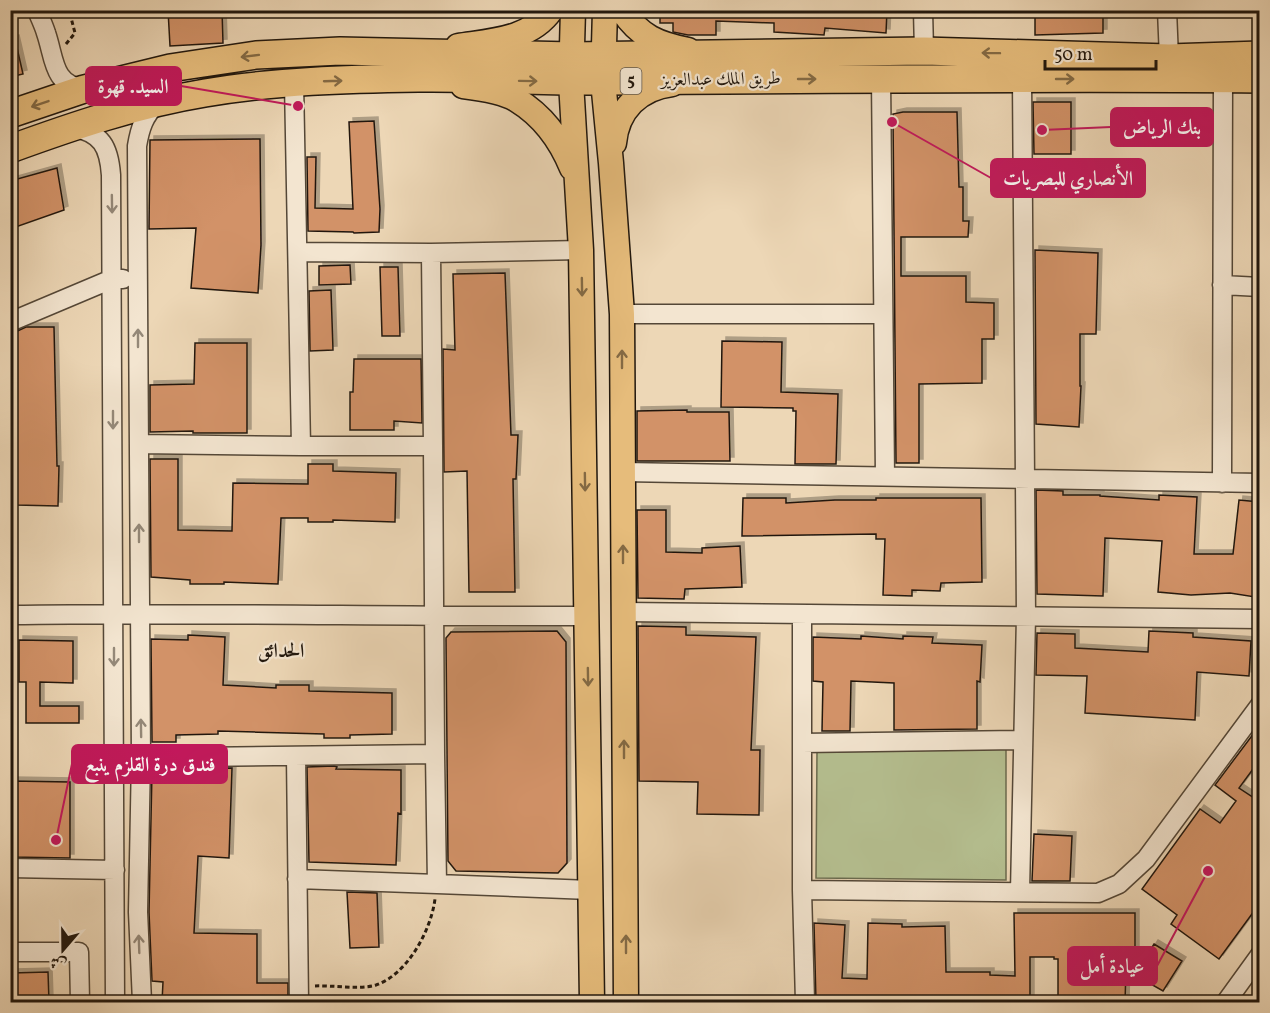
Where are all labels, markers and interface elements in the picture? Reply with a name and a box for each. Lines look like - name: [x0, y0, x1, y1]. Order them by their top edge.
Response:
- scale bar: [1045, 33, 1156, 71]
- text: 50 m: [1054, 43, 1093, 68]
- one-way arrow: [982, 47, 1002, 59]
- one-way arrow: [241, 51, 261, 62]
- street label: طريق الملك عبدالعزيز: [659, 66, 781, 94]
- callout: السيد. قهوة: [86, 67, 181, 105]
- road number: 5: [620, 68, 642, 94]
- one-way arrow: [797, 73, 817, 85]
- one-way arrow: [1055, 73, 1075, 85]
- text: السيد. قهوة: [97, 74, 169, 102]
- one-way arrow: [518, 75, 538, 86]
- one-way arrow: [323, 76, 343, 87]
- one-way arrow: [31, 99, 50, 110]
- callout: بنك الرياض: [1111, 108, 1213, 146]
- text: بنك الرياض: [1123, 115, 1201, 143]
- callout: الأنصاري للبصريات: [991, 159, 1145, 197]
- text: الأنصاري للبصريات: [1003, 163, 1133, 195]
- one-way arrow: [106, 194, 117, 214]
- one-way arrow: [576, 276, 588, 296]
- one-way arrow: [133, 329, 144, 349]
- one-way arrow: [616, 350, 628, 370]
- one-way arrow: [107, 410, 119, 430]
- one-way arrow: [579, 471, 591, 491]
- one-way arrow: [133, 524, 145, 544]
- one-way arrow: [617, 545, 629, 565]
- district label: الحدائق: [258, 638, 304, 666]
- one-way arrow: [108, 647, 120, 667]
- one-way arrow: [582, 666, 594, 686]
- one-way arrow: [135, 719, 147, 739]
- one-way arrow: [619, 740, 630, 760]
- callout: فندق درة القلزم ينبع: [72, 745, 227, 783]
- text: فندق درة القلزم ينبع: [84, 752, 216, 783]
- north arrow: [33, 920, 93, 980]
- one-way arrow: [134, 935, 145, 955]
- one-way arrow: [620, 935, 632, 955]
- callout: عيادة أمل: [1068, 947, 1157, 985]
- text: ش: [47, 949, 70, 975]
- text: عيادة أمل: [1080, 953, 1144, 982]

